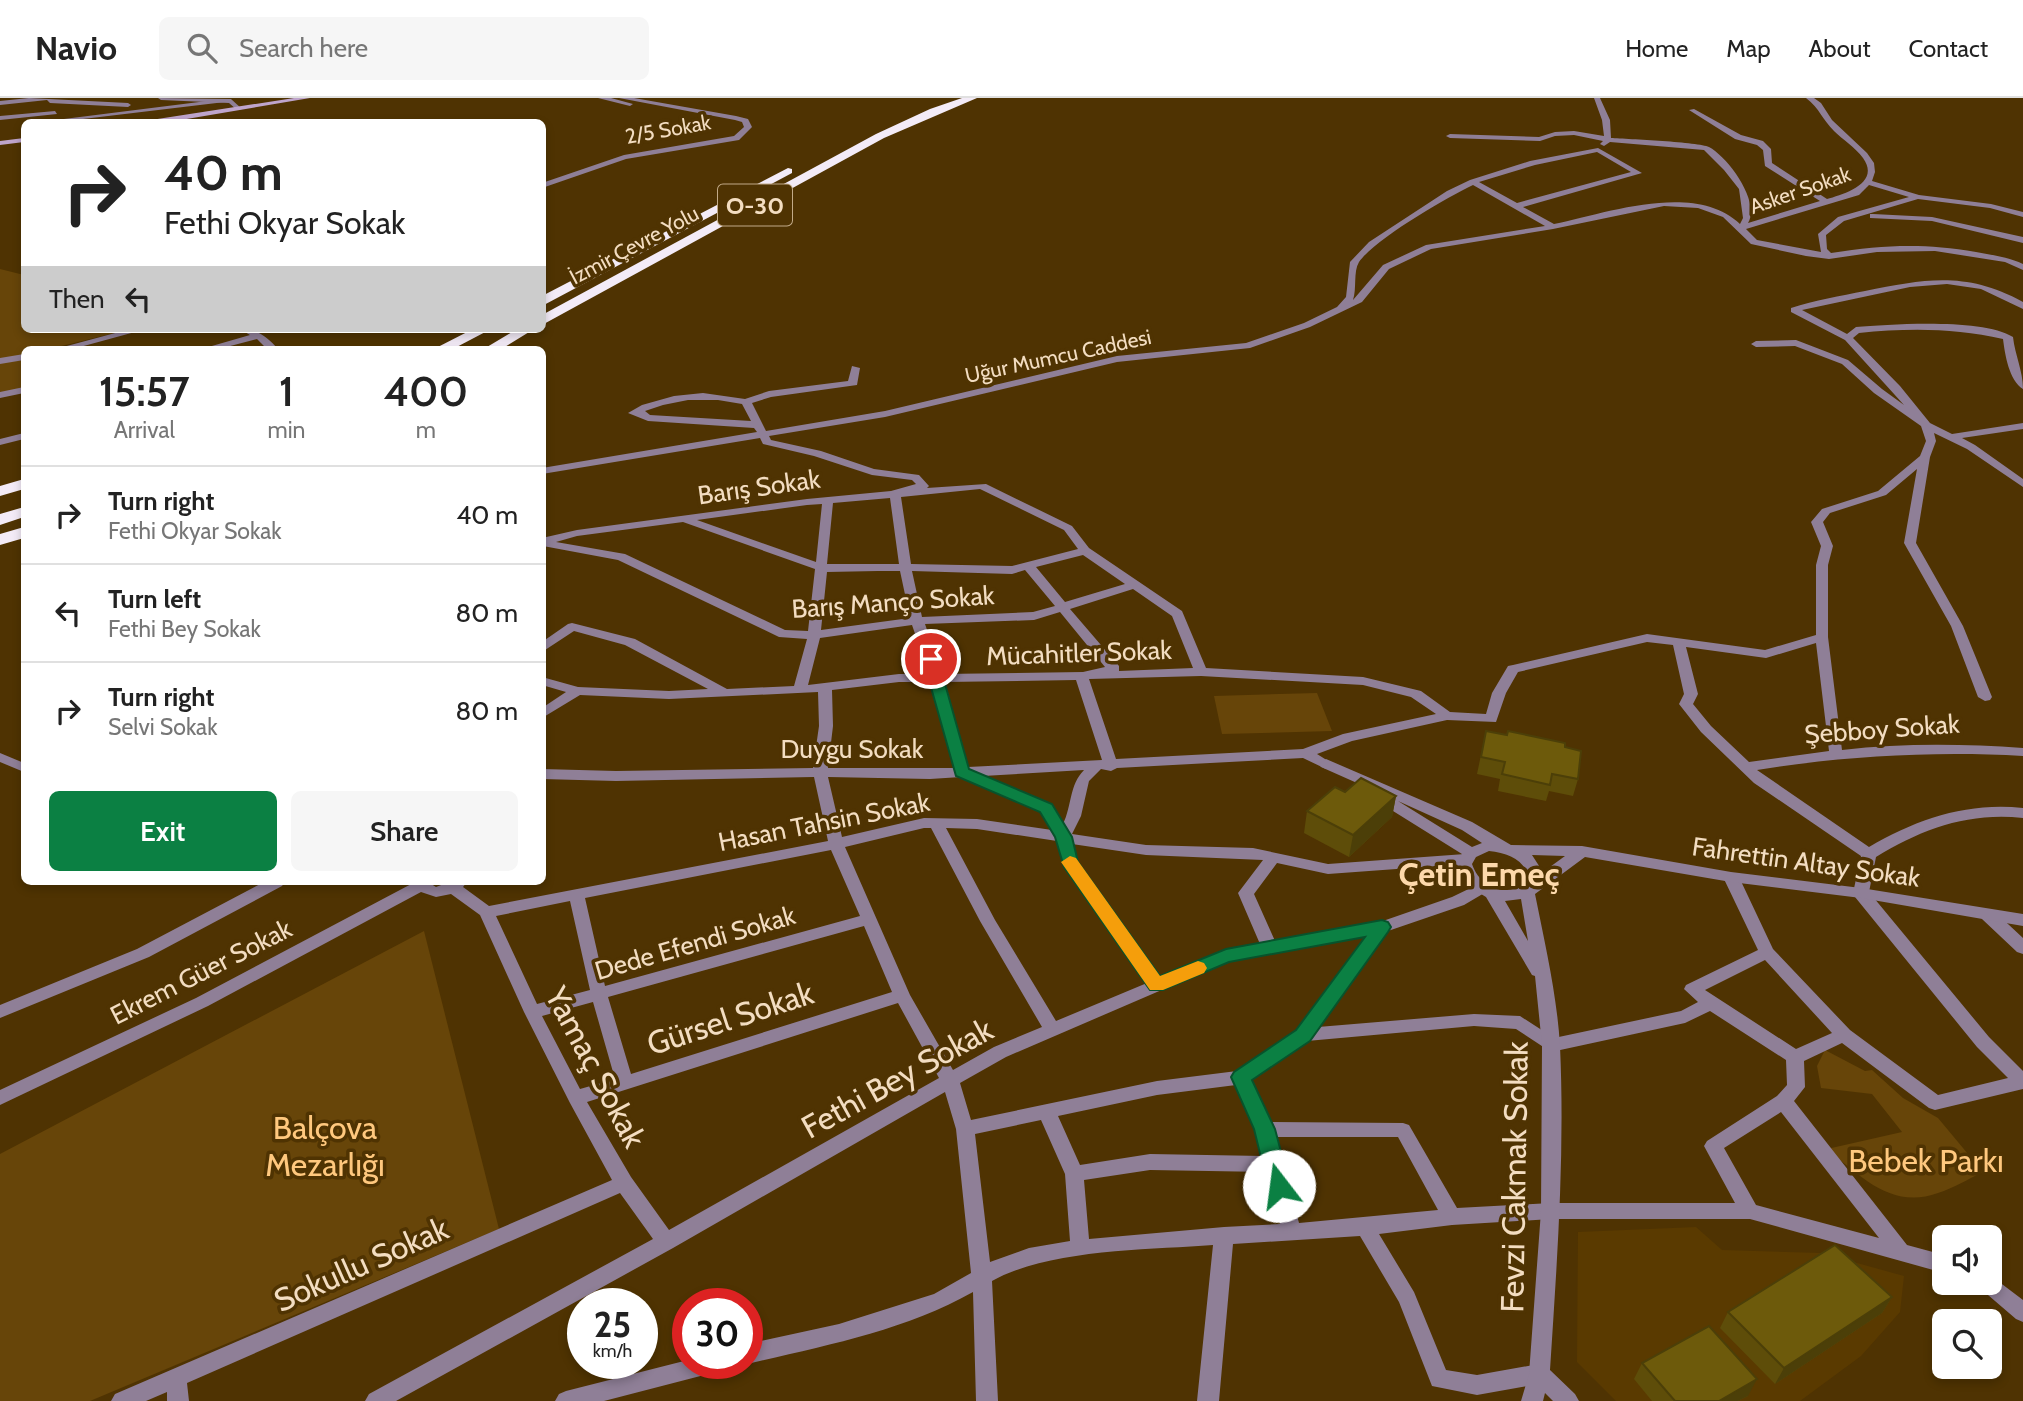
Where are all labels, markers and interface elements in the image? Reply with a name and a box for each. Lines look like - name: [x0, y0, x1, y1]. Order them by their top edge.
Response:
- search box: [159, 17, 649, 80]
- text: Navio: [35, 28, 117, 68]
- icon: search: [183, 29, 221, 67]
- text: Search here: [239, 32, 368, 64]
- text: Home: [1625, 34, 1688, 63]
- text: Map: [1726, 34, 1771, 63]
- text: About: [1809, 34, 1871, 63]
- text: Contact: [1909, 34, 1988, 63]
- street label: 2/5 Sokak: [623, 109, 713, 149]
- text: 40 m: [164, 143, 283, 202]
- icon: right: [49, 147, 140, 238]
- street label: Asker Sokak: [1746, 161, 1854, 219]
- road number: O-30: [718, 184, 792, 226]
- street label: İzmir Çevre Yolu: [565, 200, 703, 290]
- text: Fethi Okyar Sokak: [164, 203, 405, 242]
- icon: left: [119, 280, 157, 318]
- text: Then: [49, 283, 105, 315]
- street label: Uğur Mumcu Caddesi: [963, 324, 1153, 388]
- text: 15:57: [99, 365, 190, 417]
- text: 1: [279, 365, 294, 417]
- text: 400: [383, 365, 468, 417]
- text: Arrival: [114, 416, 175, 444]
- text: min: [268, 416, 305, 444]
- text: m: [416, 416, 436, 444]
- street label: Barış Sokak: [696, 463, 823, 511]
- text: Turn right: [108, 485, 214, 517]
- icon: right: [49, 496, 87, 534]
- text: 40 m: [456, 499, 518, 531]
- text: Fethi Okyar Sokak: [108, 517, 282, 545]
- street label: Barış Manço Sokak: [791, 579, 996, 625]
- text: Turn left: [108, 583, 201, 615]
- icon: left: [49, 594, 87, 632]
- text: 80 m: [455, 597, 518, 629]
- text: Fethi Bey Sokak: [108, 615, 261, 643]
- pin: [901, 629, 961, 689]
- street label: Mücahitler Sokak: [986, 634, 1173, 672]
- icon: arrive: [912, 640, 950, 678]
- text: Turn right: [108, 681, 214, 713]
- icon: right: [49, 692, 87, 730]
- text: 80 m: [455, 695, 518, 727]
- street label: Şebboy Sokak: [1803, 708, 1961, 750]
- text: Selvi Sokak: [108, 713, 217, 741]
- street label: Duygu Sokak: [781, 733, 924, 765]
- street label: Hasan Tahsin Sokak: [715, 786, 933, 858]
- button: Exit: [49, 791, 277, 871]
- button: Share: [291, 791, 518, 871]
- street label: Fahrettin Altay Sokak: [1690, 830, 1922, 894]
- district label: Çetin Emeç: [1399, 854, 1559, 894]
- street label: Dede Efendi Sokak: [591, 899, 799, 987]
- street label: Ekrem Güer Sokak: [105, 912, 297, 1032]
- street label: Gürsel Sokak: [642, 973, 819, 1063]
- street label: Yamaç Sokak: [537, 979, 655, 1155]
- street label: Fethi Bey Sokak: [795, 1009, 1000, 1147]
- street label: Fevzi Cakmak Sokak: [1492, 1041, 1536, 1313]
- park label: Balçova Mezarlığı: [265, 1108, 385, 1184]
- park label: Bebek Parkı: [1848, 1141, 2004, 1180]
- position arrow: [1242, 1149, 1316, 1223]
- street label: Sokullu Sokak: [268, 1208, 455, 1320]
- map controls: [1932, 1225, 2002, 1379]
- button: sound: [1932, 1225, 2002, 1295]
- speed limit sign: 30: [672, 1288, 763, 1379]
- text: 25: [594, 1303, 631, 1346]
- button: search: [1932, 1309, 2002, 1379]
- text: km/h: [593, 1340, 632, 1362]

